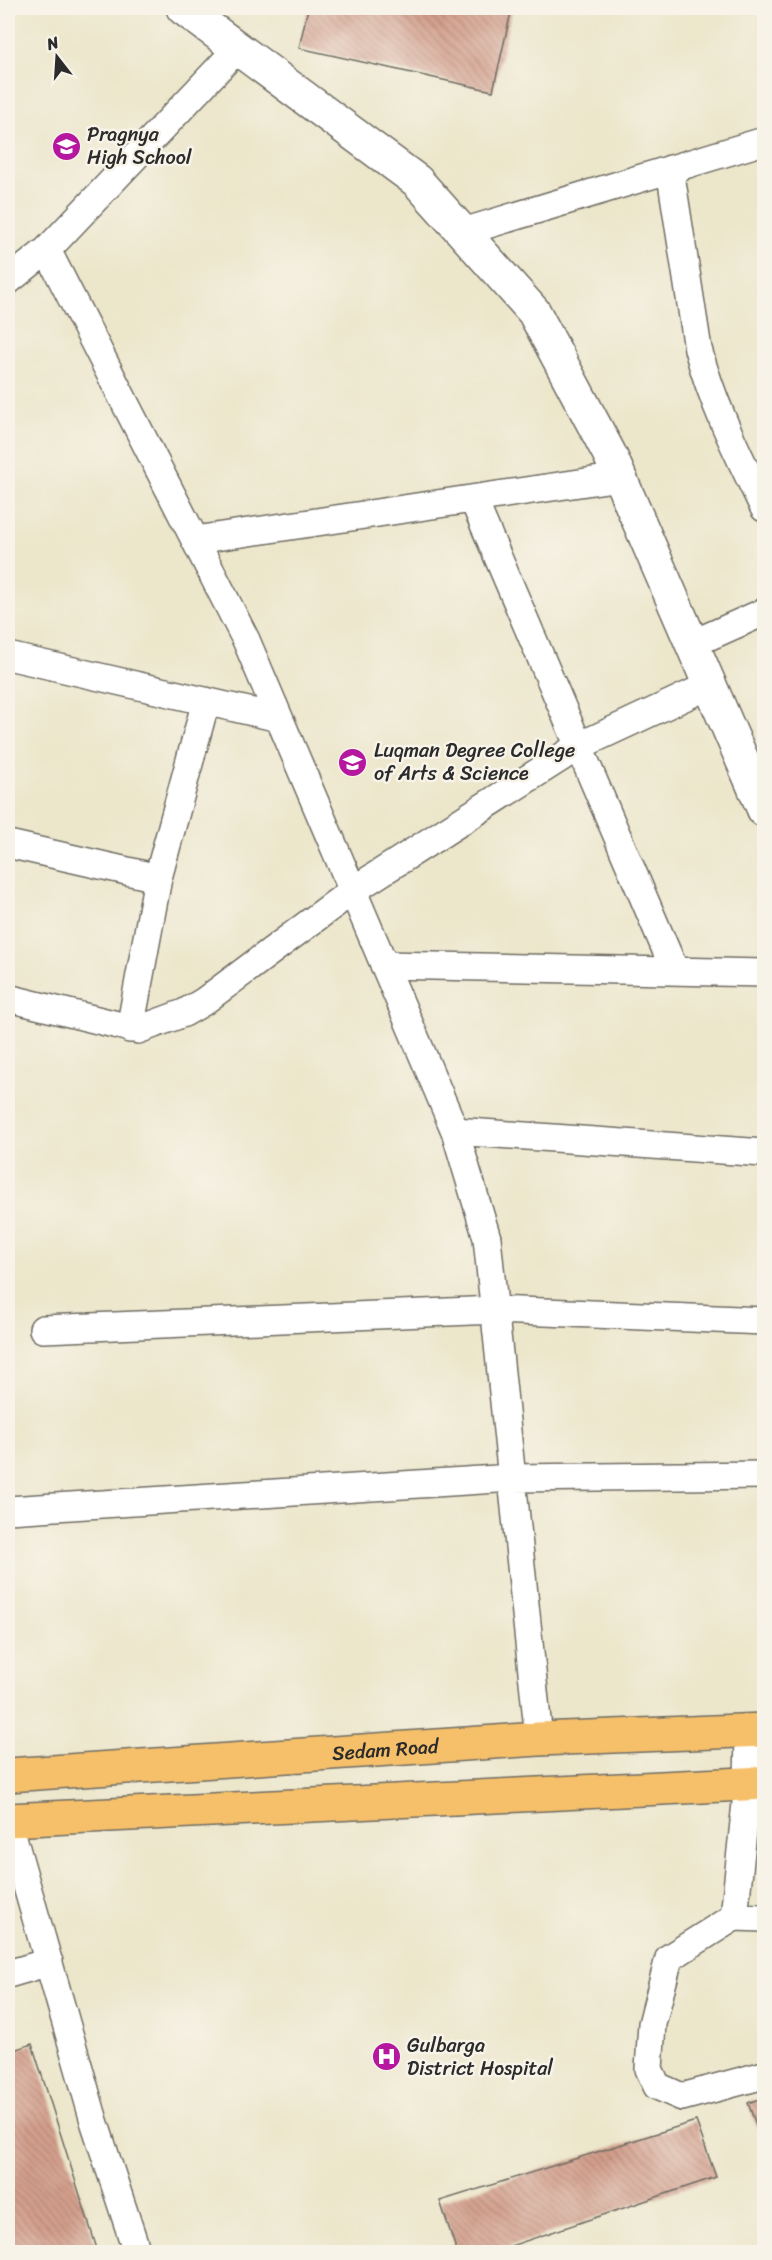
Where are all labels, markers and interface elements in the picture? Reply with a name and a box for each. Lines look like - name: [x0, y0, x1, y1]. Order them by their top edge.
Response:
- north arrow: [27, 27, 87, 87]
- text: N: [42, 27, 63, 59]
- place label: Pragnya High School: [87, 117, 193, 175]
- school or university icon: Pragnya High School: [50, 130, 82, 162]
- place label: Luqman Degree College of Arts & Science: [374, 733, 575, 791]
- school or university icon: Luqman Degree College of Arts & Science: [337, 746, 369, 778]
- street label: Sedam Road: [331, 1728, 441, 1770]
- place label: Gulbarga District Hospital: [407, 2028, 553, 2086]
- hospital icon: Gulbarga District Hospital: [370, 2041, 402, 2073]

